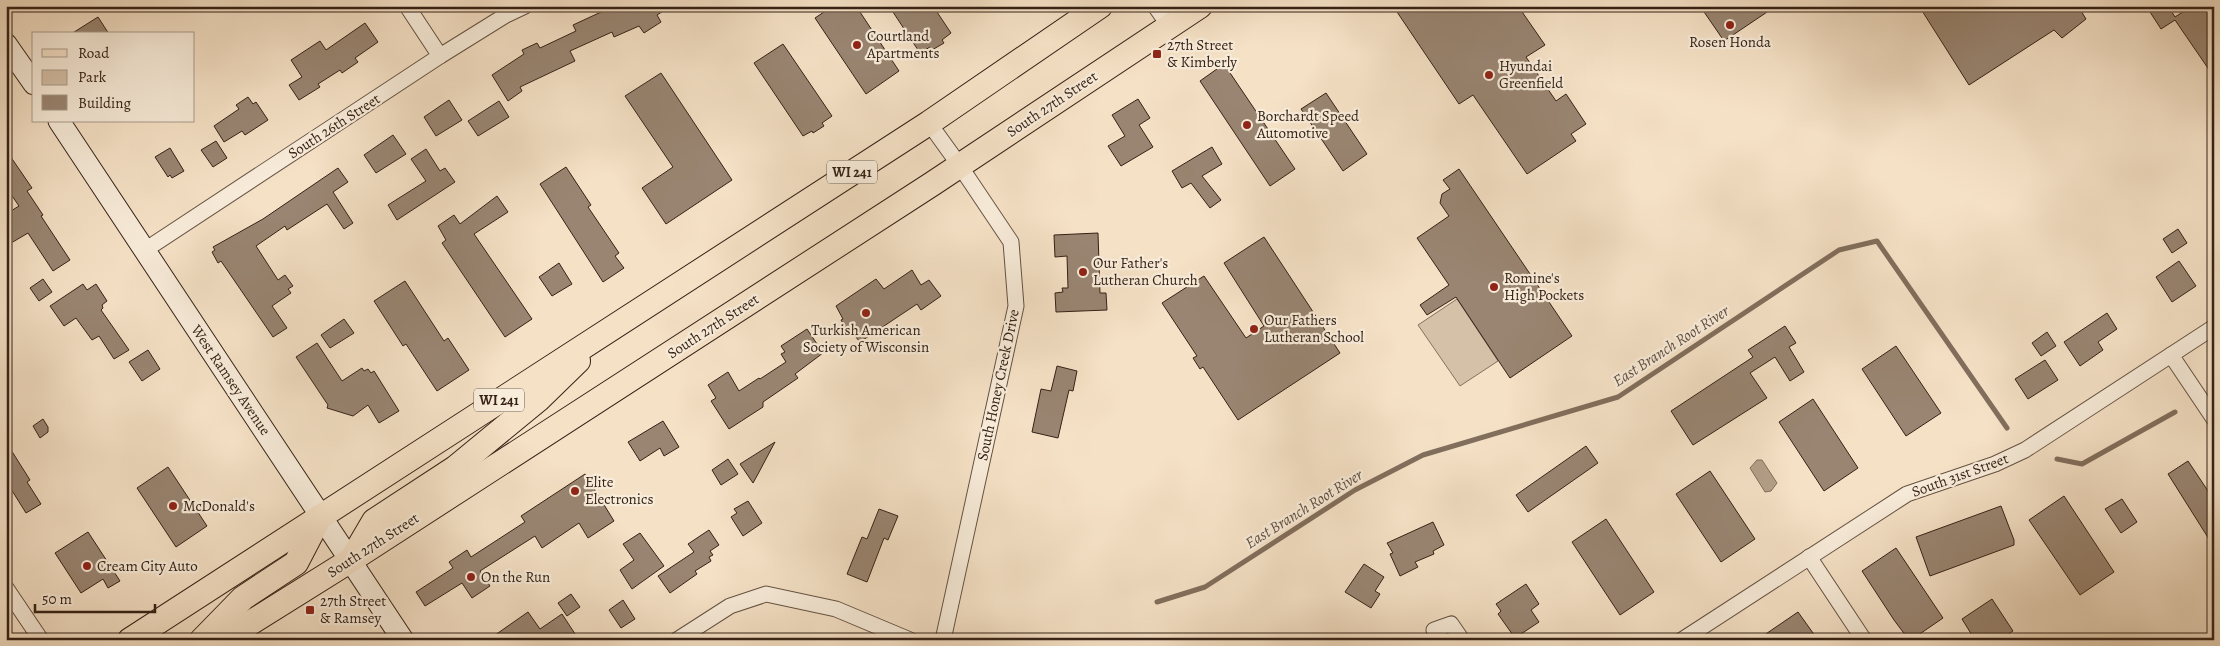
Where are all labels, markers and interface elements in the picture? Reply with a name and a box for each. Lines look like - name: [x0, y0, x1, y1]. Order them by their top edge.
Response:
- marker: Rosen Honda: [1724, 19, 1736, 31]
- place label: Courtland Apartments: [866, 26, 939, 63]
- legend: [32, 32, 195, 122]
- place label: Rosen Honda: [1689, 32, 1771, 52]
- place label: 27th Street & Kimberly: [1167, 35, 1237, 72]
- marker: Courtland Apartments: [851, 39, 863, 51]
- text: Road: [78, 43, 110, 63]
- marker: 27th Street & Kimberly: [1151, 48, 1163, 60]
- place label: Hyundai Greenfield: [1499, 56, 1564, 93]
- street label: South 27th Street: [1003, 66, 1101, 142]
- text: Park: [78, 67, 107, 87]
- marker: Hyundai Greenfield: [1483, 69, 1495, 81]
- street label: South 26th Street: [284, 89, 384, 163]
- text: Building: [78, 93, 131, 113]
- place label: Borchardt Speed Automotive: [1256, 106, 1360, 143]
- marker: Borchardt Speed Automotive: [1241, 119, 1253, 131]
- road number: WI 241: [827, 160, 877, 183]
- place label: Our Father's Lutheran Church: [1093, 253, 1198, 290]
- marker: Our Father's Lutheran Church: [1077, 266, 1089, 278]
- place label: Romine's High Pockets: [1504, 268, 1584, 305]
- marker: Romine's High Pockets: [1488, 281, 1500, 293]
- street label: South 27th Street: [663, 289, 763, 363]
- water label: East Branch Root River: [1608, 300, 1734, 392]
- marker: Turkish American Society of Wisconsin: [860, 307, 872, 319]
- street label: South Honey Creek Drive: [972, 307, 1024, 463]
- place label: Our Fathers Lutheran School: [1264, 310, 1364, 347]
- street label: West Ramsey Avenue: [186, 320, 275, 439]
- place label: Turkish American Society of Wisconsin: [803, 320, 929, 357]
- marker: Our Fathers Lutheran School: [1248, 323, 1260, 335]
- road number: WI 241: [474, 388, 524, 412]
- street label: South 31st Street: [1909, 448, 2011, 502]
- water label: East Branch Root River: [1241, 464, 1367, 554]
- place label: Elite Electronics: [585, 472, 653, 509]
- marker: Elite Electronics: [569, 485, 581, 497]
- place label: McDonald's: [183, 496, 255, 516]
- marker: McDonald's: [167, 500, 179, 512]
- street label: South 27th Street: [323, 508, 423, 582]
- place label: Cream City Auto: [97, 556, 198, 576]
- marker: Cream City Auto: [81, 560, 93, 572]
- place label: On the Run: [481, 567, 550, 587]
- marker: On the Run: [465, 571, 477, 583]
- scale bar: [35, 581, 155, 613]
- text: 50 m: [42, 589, 72, 609]
- place label: 27th Street & Ramsey: [320, 591, 386, 628]
- marker: 27th Street & Ramsey: [304, 604, 316, 616]

